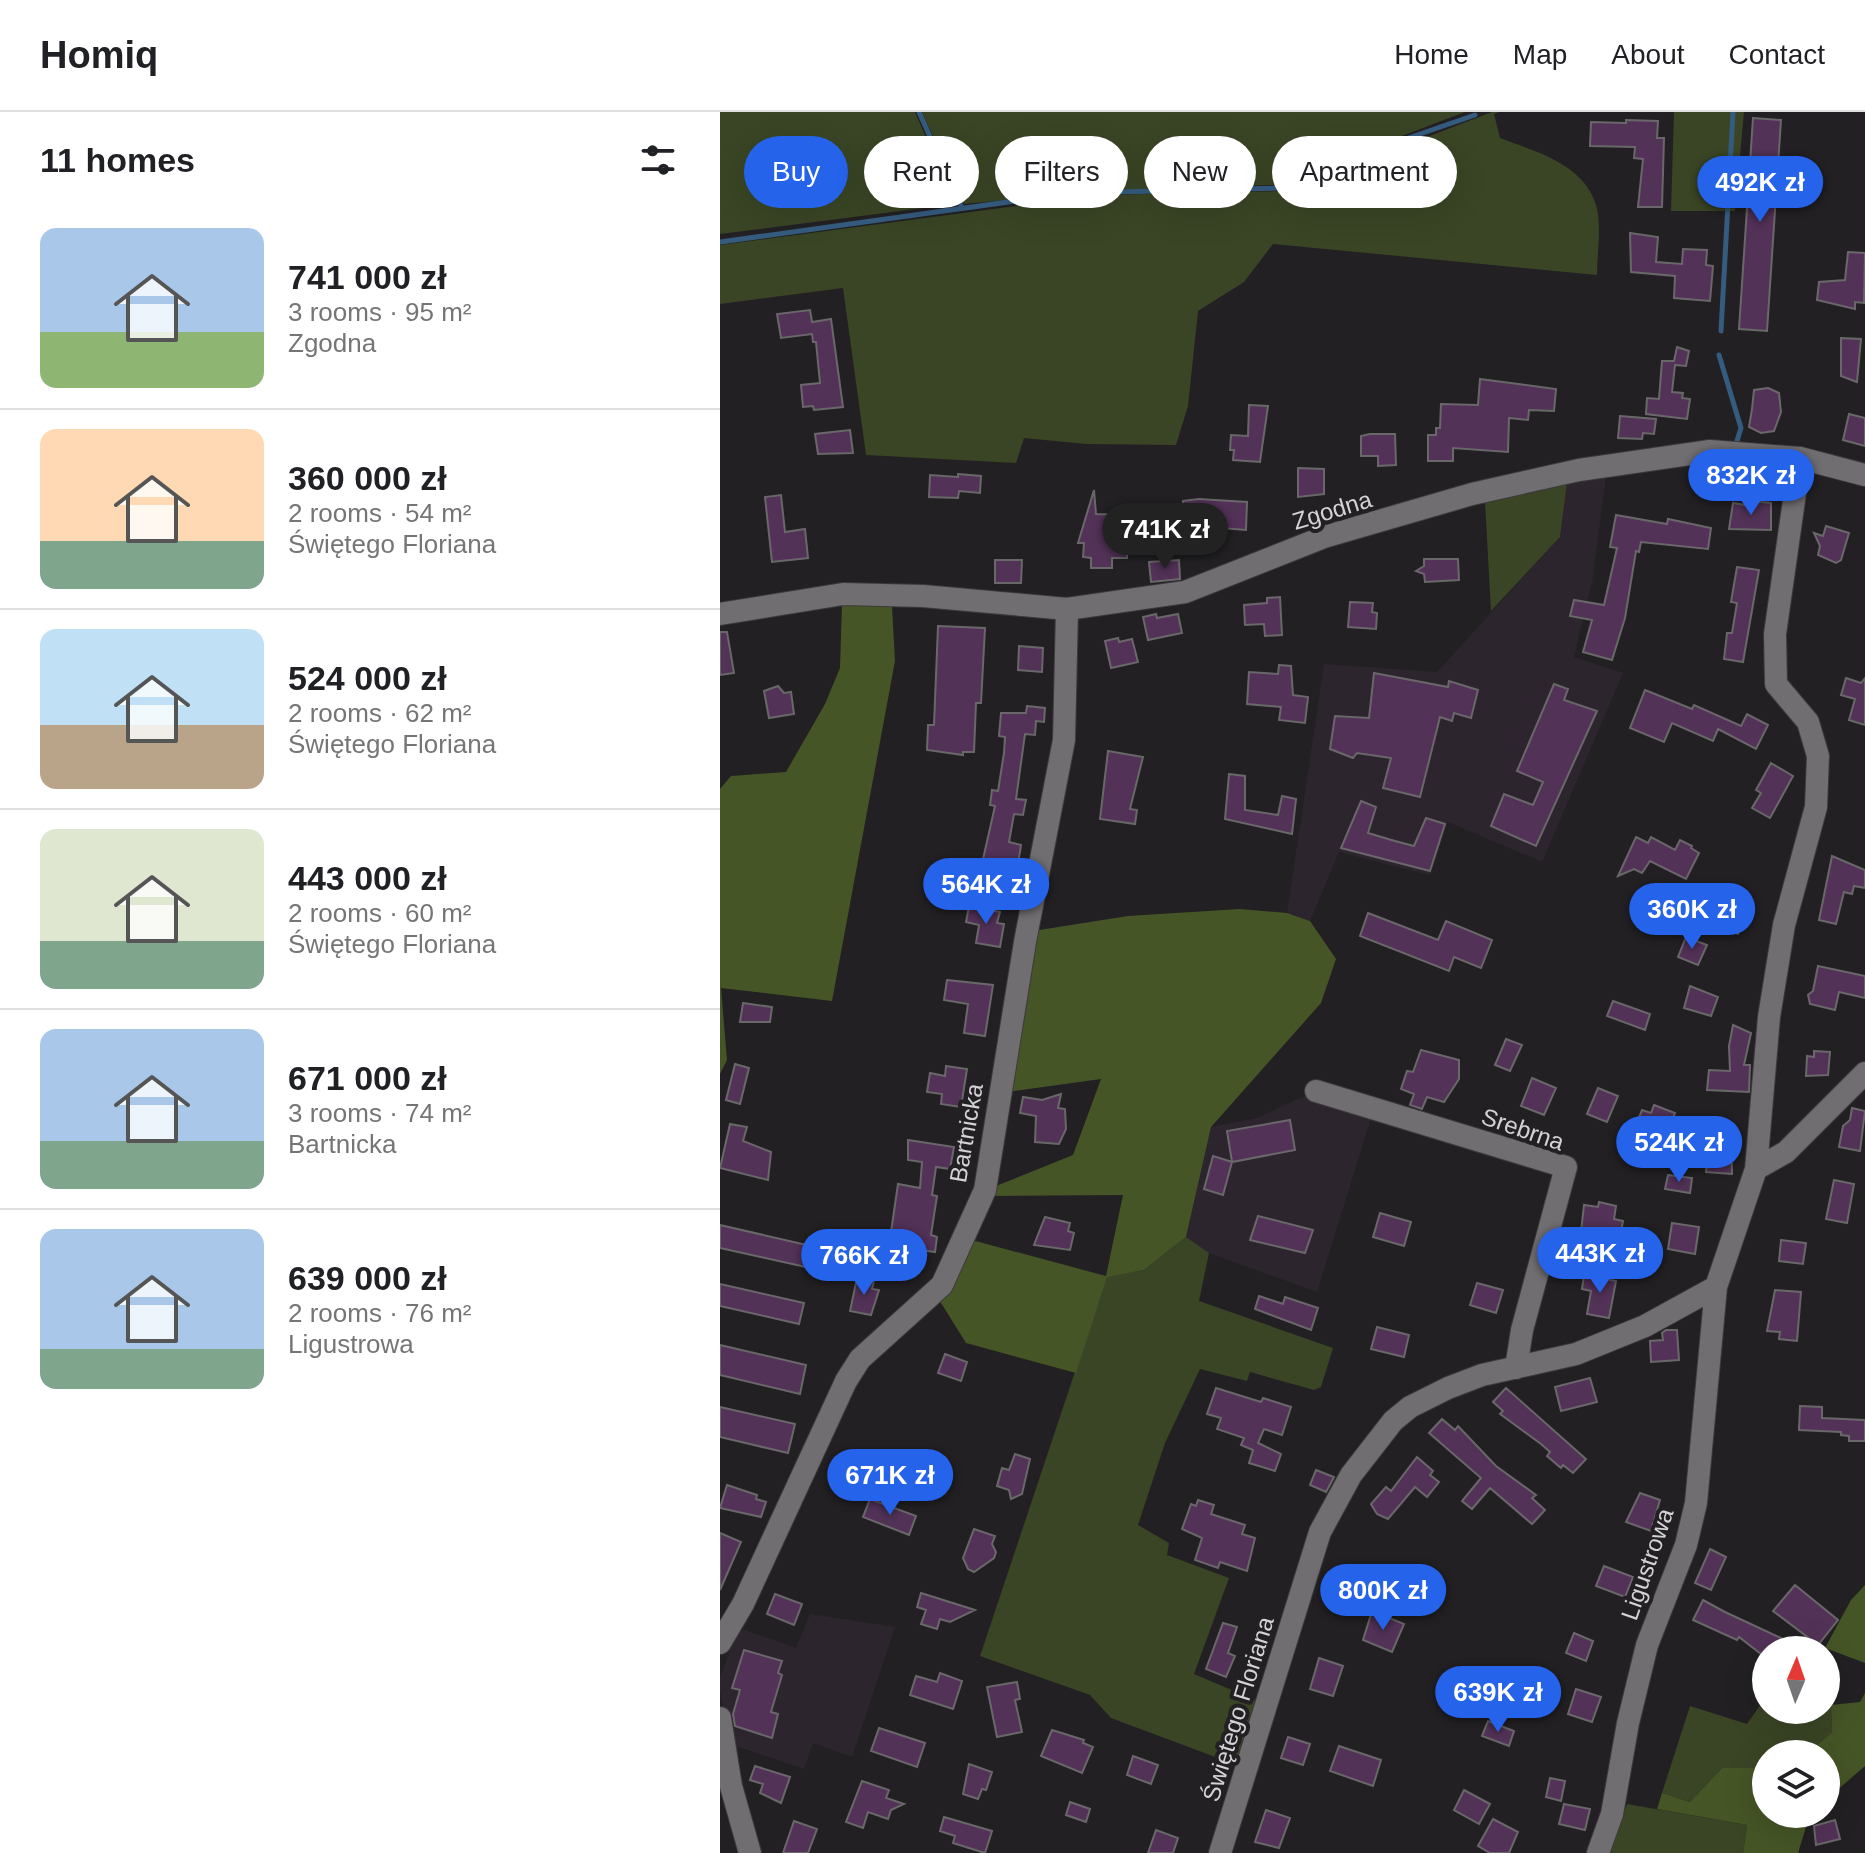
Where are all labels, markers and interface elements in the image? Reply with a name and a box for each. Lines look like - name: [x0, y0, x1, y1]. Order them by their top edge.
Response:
- text: Homiq: [40, 34, 158, 76]
- text: Home: [1394, 39, 1469, 70]
- text: Map: [1513, 39, 1567, 70]
- text: About: [1611, 39, 1685, 70]
- text: Contact: [1729, 39, 1825, 70]
- chip: Buy: [744, 136, 848, 208]
- chip: Rent: [864, 136, 979, 208]
- chip: Filters: [995, 136, 1128, 208]
- chip: New: [1144, 136, 1256, 208]
- chip: Apartment: [1272, 136, 1457, 208]
- icon: filters: [636, 138, 680, 182]
- text: 11 homes: [40, 141, 195, 179]
- pin: 492K zł: [1686, 156, 1834, 224]
- text: 492K zł: [1715, 167, 1805, 197]
- text: 741 000 zł: [288, 258, 447, 296]
- icon: home: [104, 260, 200, 356]
- text: 3 rooms · 95 m²: [288, 297, 472, 327]
- text: Zgodna: [288, 328, 376, 358]
- pin: 832K zł: [1677, 449, 1825, 517]
- text: 360 000 zł: [288, 459, 447, 497]
- text: 832K zł: [1706, 460, 1796, 490]
- icon: home: [104, 461, 200, 557]
- street label: Zgodna: [1289, 485, 1375, 535]
- text: 2 rooms · 54 m²: [288, 498, 472, 528]
- pin: 741K zł: [1091, 503, 1239, 571]
- text: 741K zł: [1120, 514, 1210, 544]
- text: Świętego Floriana: [288, 529, 496, 559]
- text: 524 000 zł: [288, 659, 447, 697]
- icon: home: [104, 661, 200, 757]
- text: 2 rooms · 62 m²: [288, 698, 472, 728]
- text: Świętego Floriana: [288, 729, 496, 759]
- pin: 564K zł: [912, 858, 1060, 926]
- text: 443 000 zł: [288, 859, 447, 897]
- icon: home: [104, 861, 200, 957]
- text: 564K zł: [941, 869, 1031, 899]
- pin: 360K zł: [1618, 883, 1766, 951]
- text: 360K zł: [1647, 894, 1737, 924]
- text: 2 rooms · 60 m²: [288, 898, 472, 928]
- text: Świętego Floriana: [288, 929, 496, 959]
- text: 671 000 zł: [288, 1059, 447, 1097]
- icon: home: [104, 1061, 200, 1157]
- street label: Bartnicka: [944, 1081, 988, 1185]
- text: 3 rooms · 74 m²: [288, 1098, 472, 1128]
- street label: Srebrna: [1478, 1102, 1568, 1156]
- pin: 524K zł: [1605, 1116, 1753, 1184]
- text: 524K zł: [1634, 1127, 1724, 1157]
- text: Bartnicka: [288, 1129, 396, 1159]
- pin: 443K zł: [1526, 1227, 1674, 1295]
- pin: 766K zł: [790, 1229, 938, 1297]
- text: 443K zł: [1555, 1238, 1645, 1268]
- text: 766K zł: [819, 1240, 909, 1270]
- text: 639 000 zł: [288, 1259, 447, 1297]
- icon: home: [104, 1261, 200, 1357]
- text: 2 rooms · 76 m²: [288, 1298, 472, 1328]
- text: Ligustrowa: [288, 1329, 414, 1359]
- pin: 671K zł: [816, 1449, 964, 1517]
- text: 671K zł: [845, 1460, 935, 1490]
- street label: Ligustrowa: [1615, 1504, 1679, 1623]
- pin: 800K zł: [1309, 1564, 1457, 1632]
- text: 800K zł: [1338, 1575, 1428, 1605]
- street label: Świętego Floriana: [1197, 1613, 1279, 1805]
- north arrow: [1752, 1636, 1840, 1724]
- map controls: [1752, 1636, 1840, 1828]
- pin: 639K zł: [1424, 1666, 1572, 1734]
- text: 639K zł: [1453, 1677, 1543, 1707]
- button: layers: [1752, 1740, 1840, 1828]

